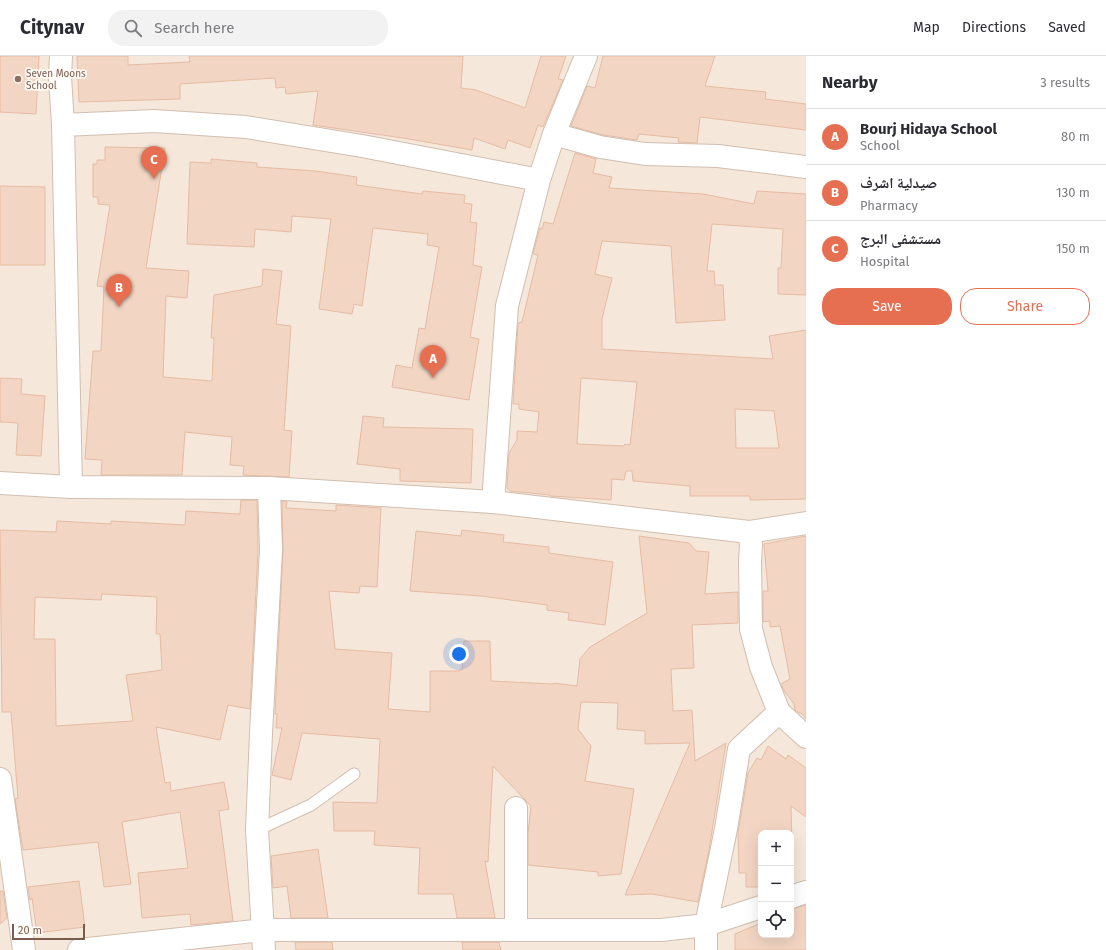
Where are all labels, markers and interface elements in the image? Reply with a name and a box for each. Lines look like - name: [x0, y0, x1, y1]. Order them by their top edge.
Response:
- search box: [108, 10, 388, 46]
- text: Citynav: [20, 16, 84, 39]
- icon: search: [122, 17, 144, 39]
- text: Search here: [154, 19, 234, 37]
- text: Map: [913, 19, 940, 36]
- text: Directions: [962, 19, 1026, 36]
- text: Saved: [1048, 19, 1086, 36]
- place label: Seven Moons School: [26, 68, 86, 92]
- text: Nearby: [822, 72, 877, 93]
- marker: Seven Moons School: [13, 74, 23, 84]
- text: 3 results: [1040, 75, 1090, 90]
- text: Bourj Hidaya School: [860, 120, 997, 138]
- text: A: [831, 129, 839, 144]
- text: 80 m: [1061, 129, 1090, 144]
- text: School: [860, 138, 900, 153]
- pin: C: [141, 146, 167, 179]
- text: صيدلية اشرف: [860, 174, 937, 192]
- text: B: [831, 185, 839, 200]
- text: 130 m: [1056, 185, 1090, 200]
- text: Pharmacy: [860, 198, 918, 213]
- text: مستشفى البرج: [860, 230, 941, 248]
- text: C: [831, 241, 839, 256]
- text: 150 m: [1056, 241, 1090, 256]
- text: Hospital: [860, 254, 909, 269]
- pin: B: [106, 274, 132, 307]
- button: Save: [822, 288, 952, 325]
- button: Share: [960, 288, 1090, 325]
- pin: A: [420, 345, 446, 378]
- your location: [449, 644, 469, 664]
- map controls: [758, 830, 794, 938]
- button: +: [758, 830, 794, 866]
- button: −: [758, 866, 794, 902]
- button: locate: [758, 902, 794, 938]
- scale bar: [12, 922, 85, 941]
- text: 20 m: [18, 924, 42, 937]

